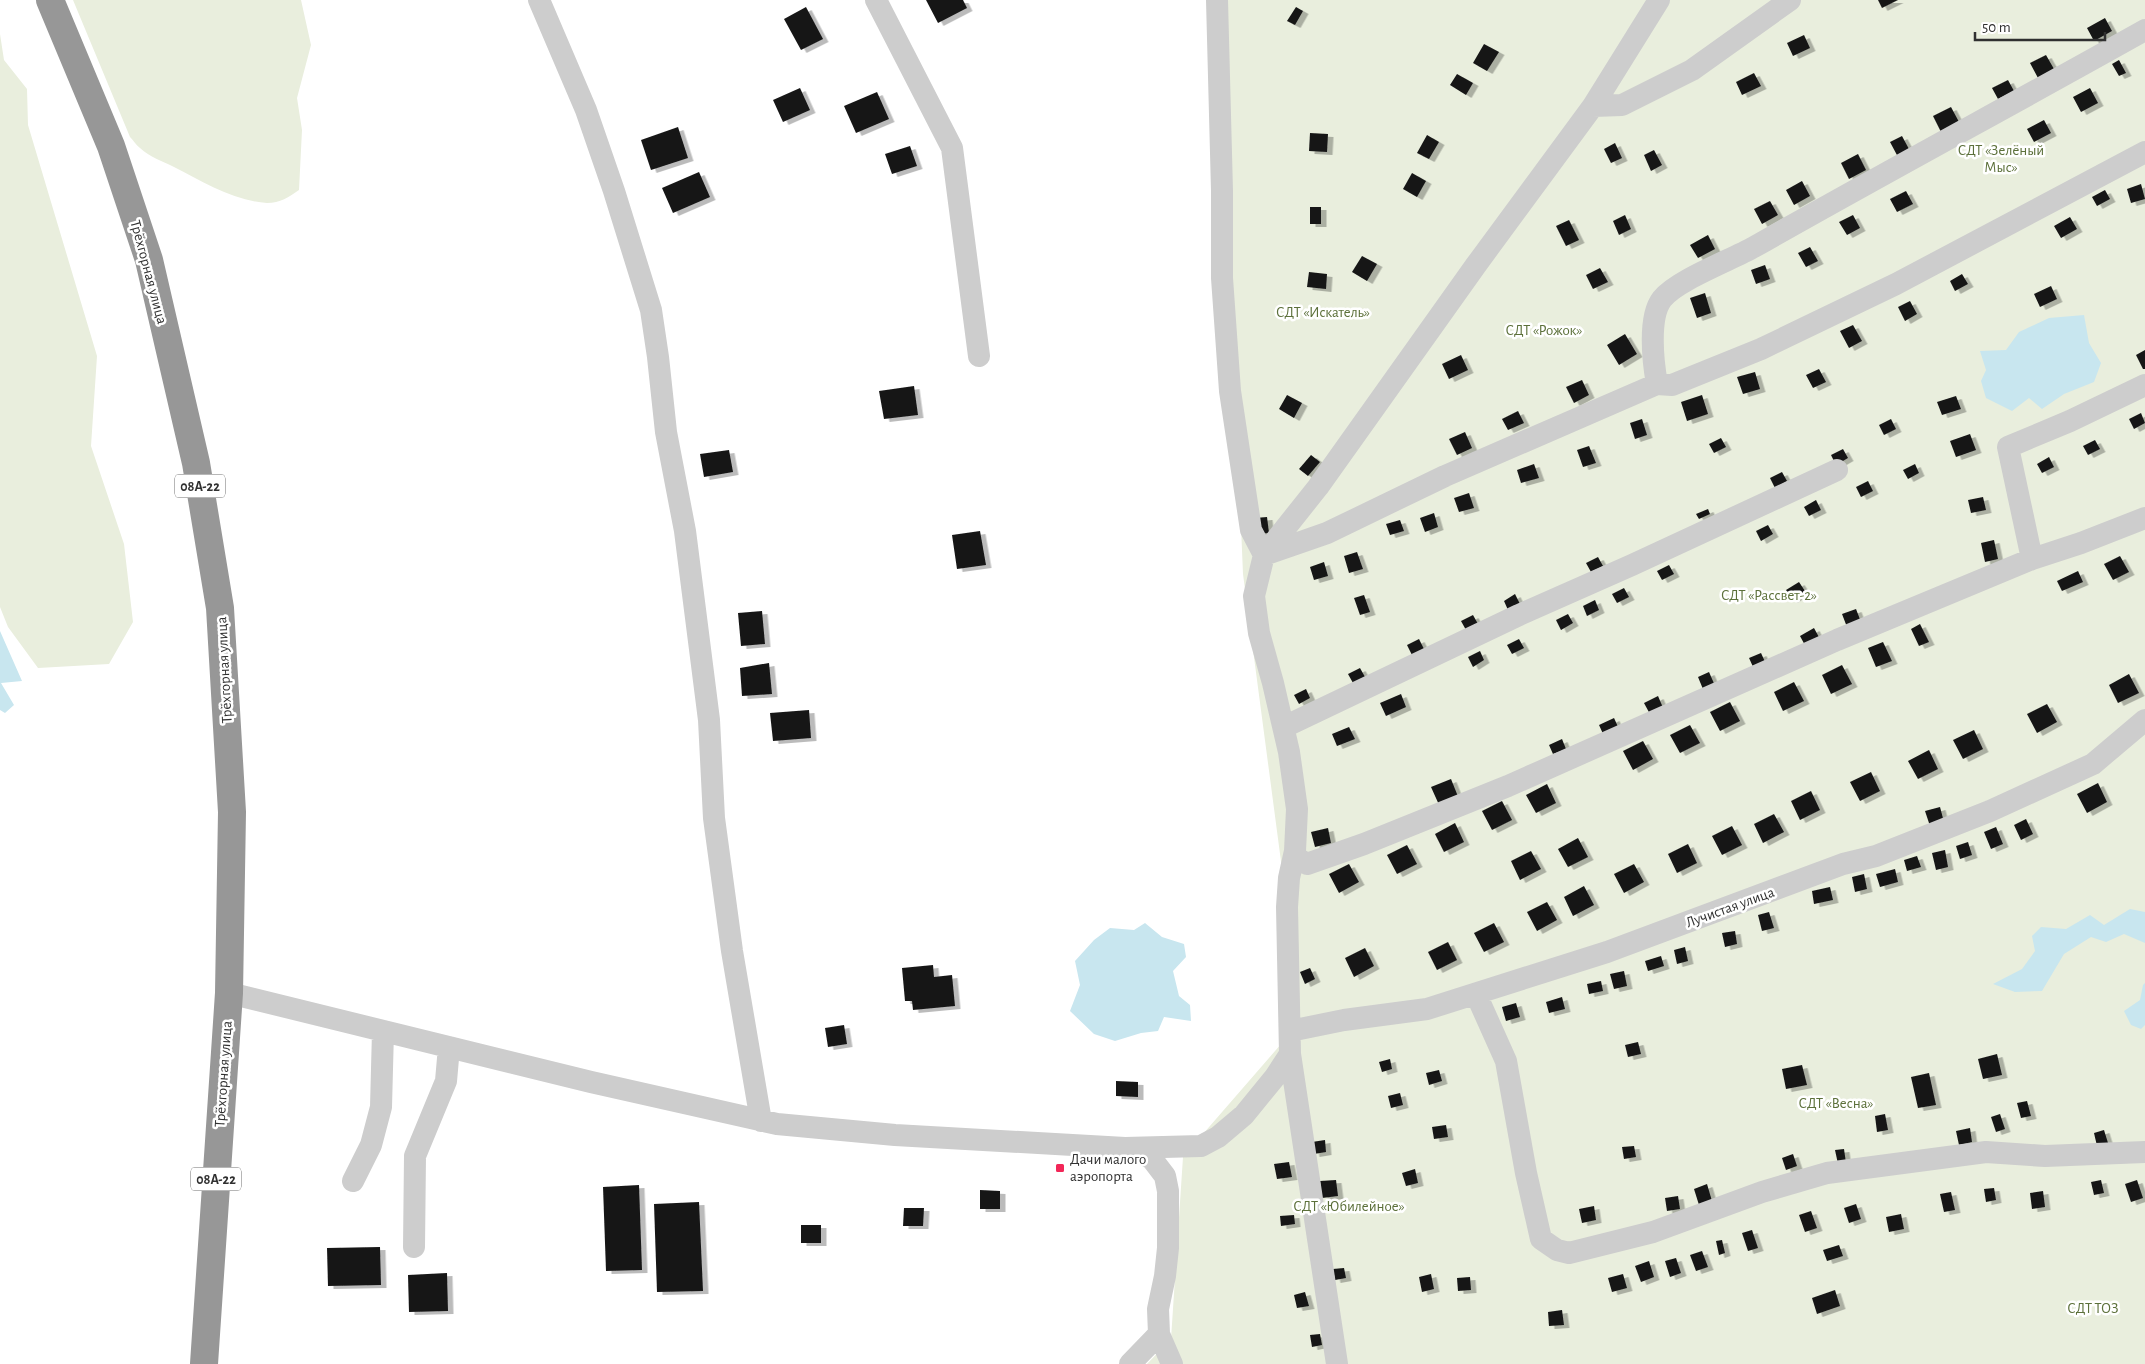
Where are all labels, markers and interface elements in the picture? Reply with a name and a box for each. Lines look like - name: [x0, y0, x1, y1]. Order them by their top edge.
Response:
- scale bar: [1975, 10, 2105, 42]
- text: 50 m: [1982, 20, 2011, 35]
- park label: СДТ «Зелёный Мыс»: [1958, 143, 2044, 175]
- street label: Трёхгорная улица: [127, 219, 170, 326]
- park label: СДТ «Искатель»: [1276, 305, 1370, 320]
- park label: СДТ «Рожок»: [1506, 323, 1582, 338]
- road number: 08А-22: [175, 474, 225, 498]
- park label: СДТ «Рассвет-2»: [1721, 588, 1817, 603]
- street label: Трёхгорная улица: [214, 616, 235, 724]
- street label: Лучистая улица: [1684, 884, 1777, 930]
- street label: Трёхгорная улица: [212, 1020, 235, 1128]
- park label: СДТ «Весна»: [1798, 1096, 1874, 1111]
- place label: Дачи малого аэропорта: [1070, 1152, 1146, 1184]
- marker: Дачи малого аэропорта: [1054, 1162, 1066, 1174]
- road number: 08А-22: [191, 1168, 241, 1190]
- park label: СДТ «Юбилейное»: [1293, 1199, 1405, 1214]
- park label: СДТ ТОЗ: [2067, 1301, 2119, 1316]

